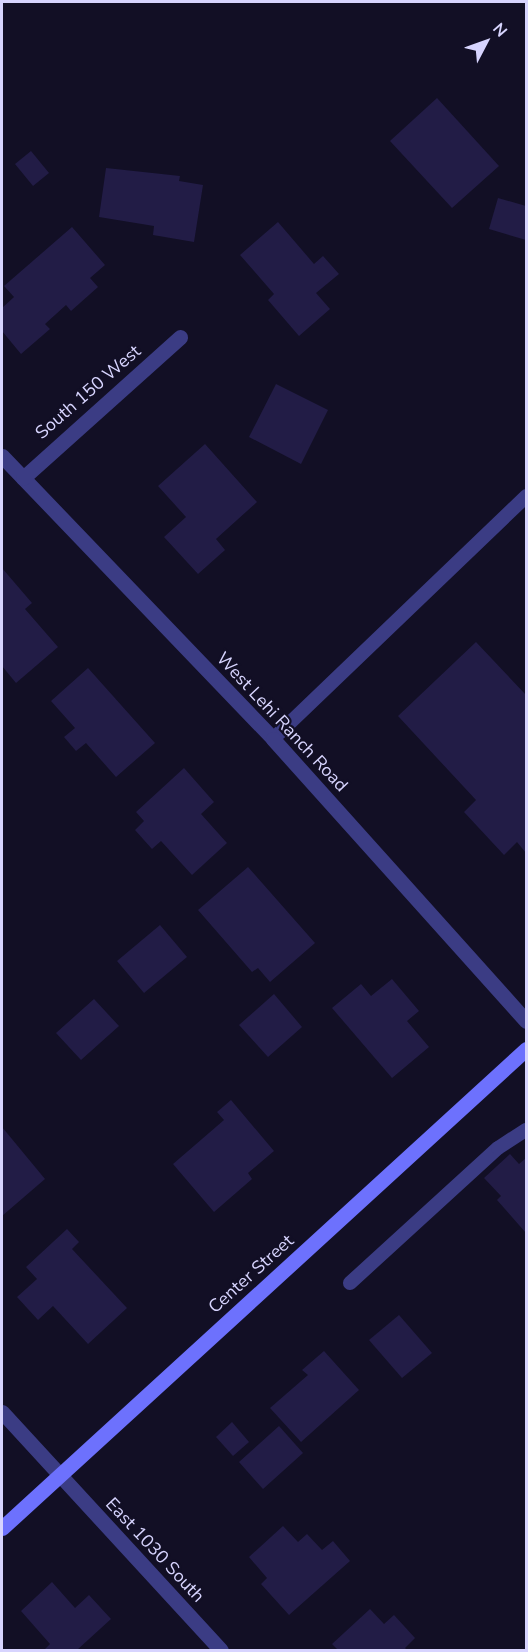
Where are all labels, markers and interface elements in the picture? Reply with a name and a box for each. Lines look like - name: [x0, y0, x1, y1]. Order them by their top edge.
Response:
- north arrow: [456, 12, 516, 72]
- text: N: [487, 18, 512, 42]
- street label: South 150 West: [31, 340, 145, 444]
- street label: West Lehi Ranch Road: [212, 648, 352, 796]
- street label: Center Street: [204, 1230, 298, 1318]
- street label: East 1030 South: [101, 1493, 209, 1607]

